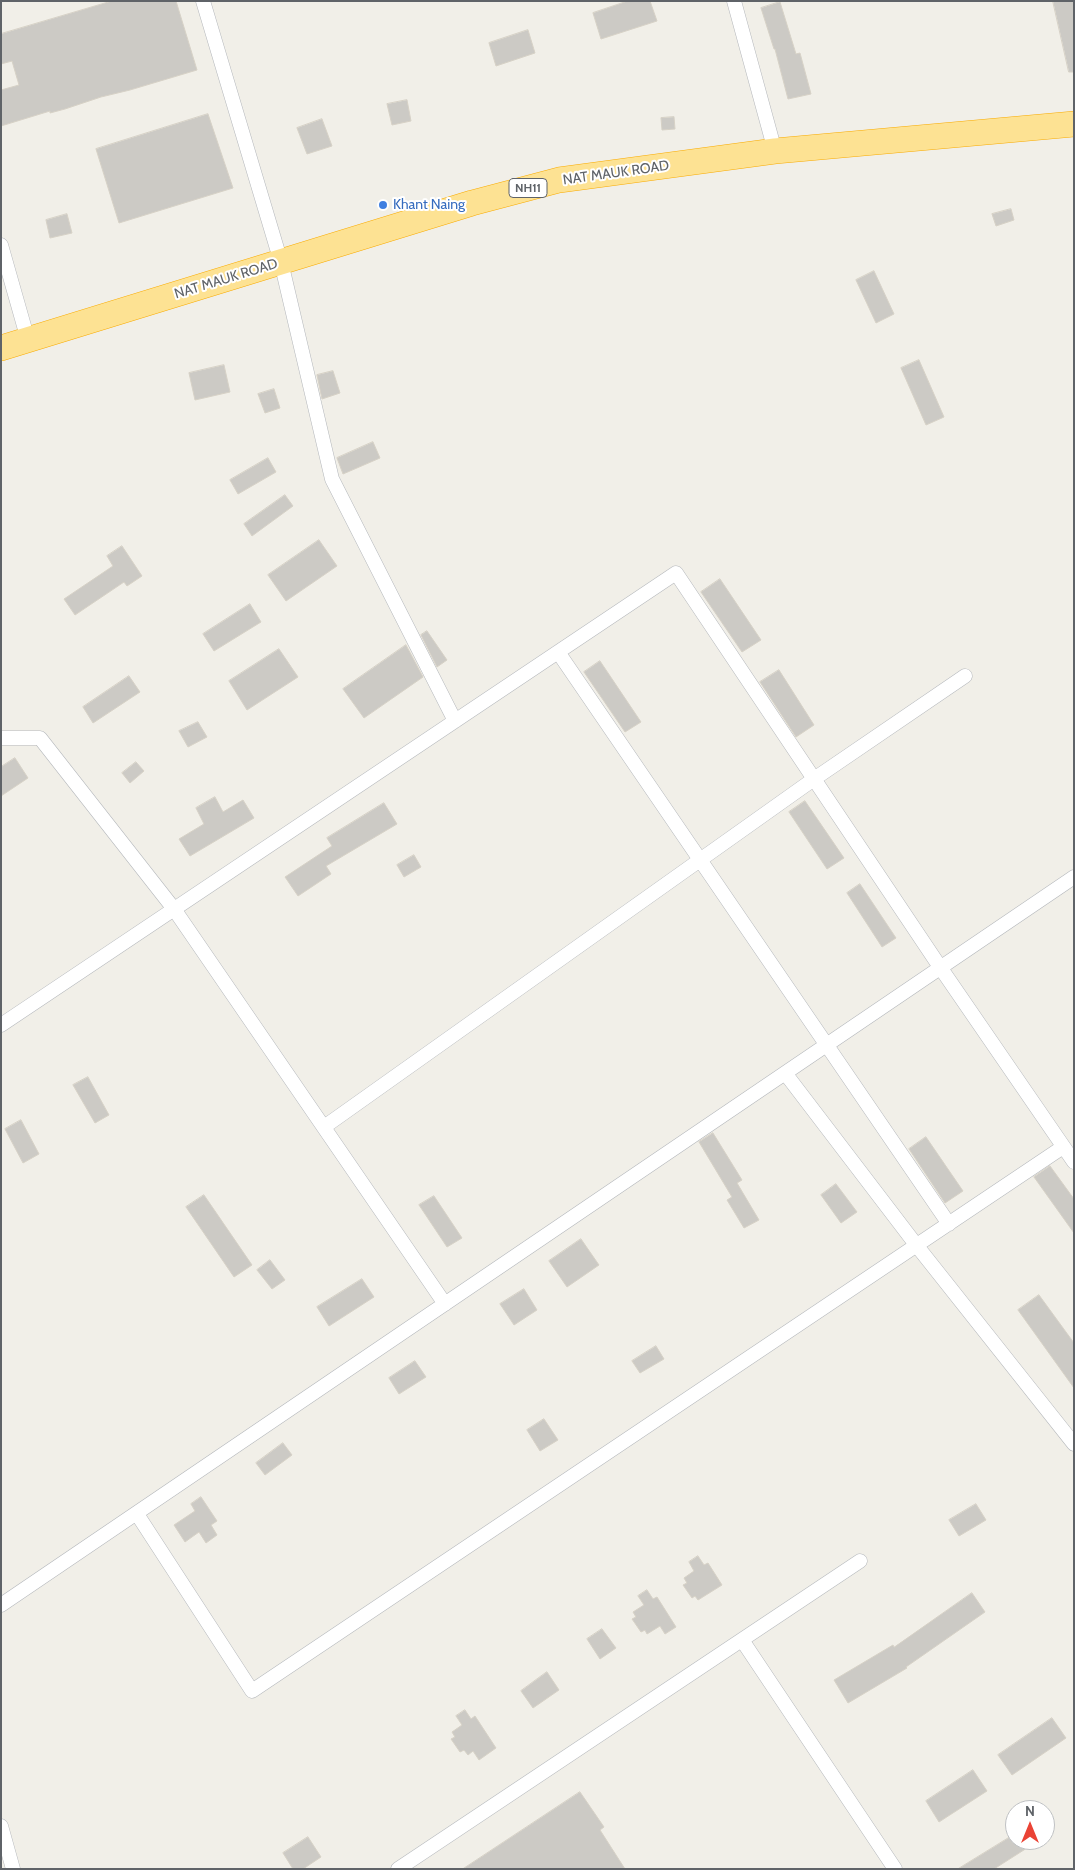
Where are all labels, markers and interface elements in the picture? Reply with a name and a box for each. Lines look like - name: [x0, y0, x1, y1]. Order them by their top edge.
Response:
- street label: NAT MAUK ROAD: [562, 157, 670, 189]
- road number: NH11: [509, 178, 547, 198]
- place label: Khant Naing: [393, 197, 465, 213]
- marker: Khant Naing: [377, 199, 389, 211]
- street label: NAT MAUK ROAD: [172, 255, 280, 303]
- north arrow: [1005, 1800, 1055, 1850]
- text: N: [1025, 1802, 1035, 1820]

